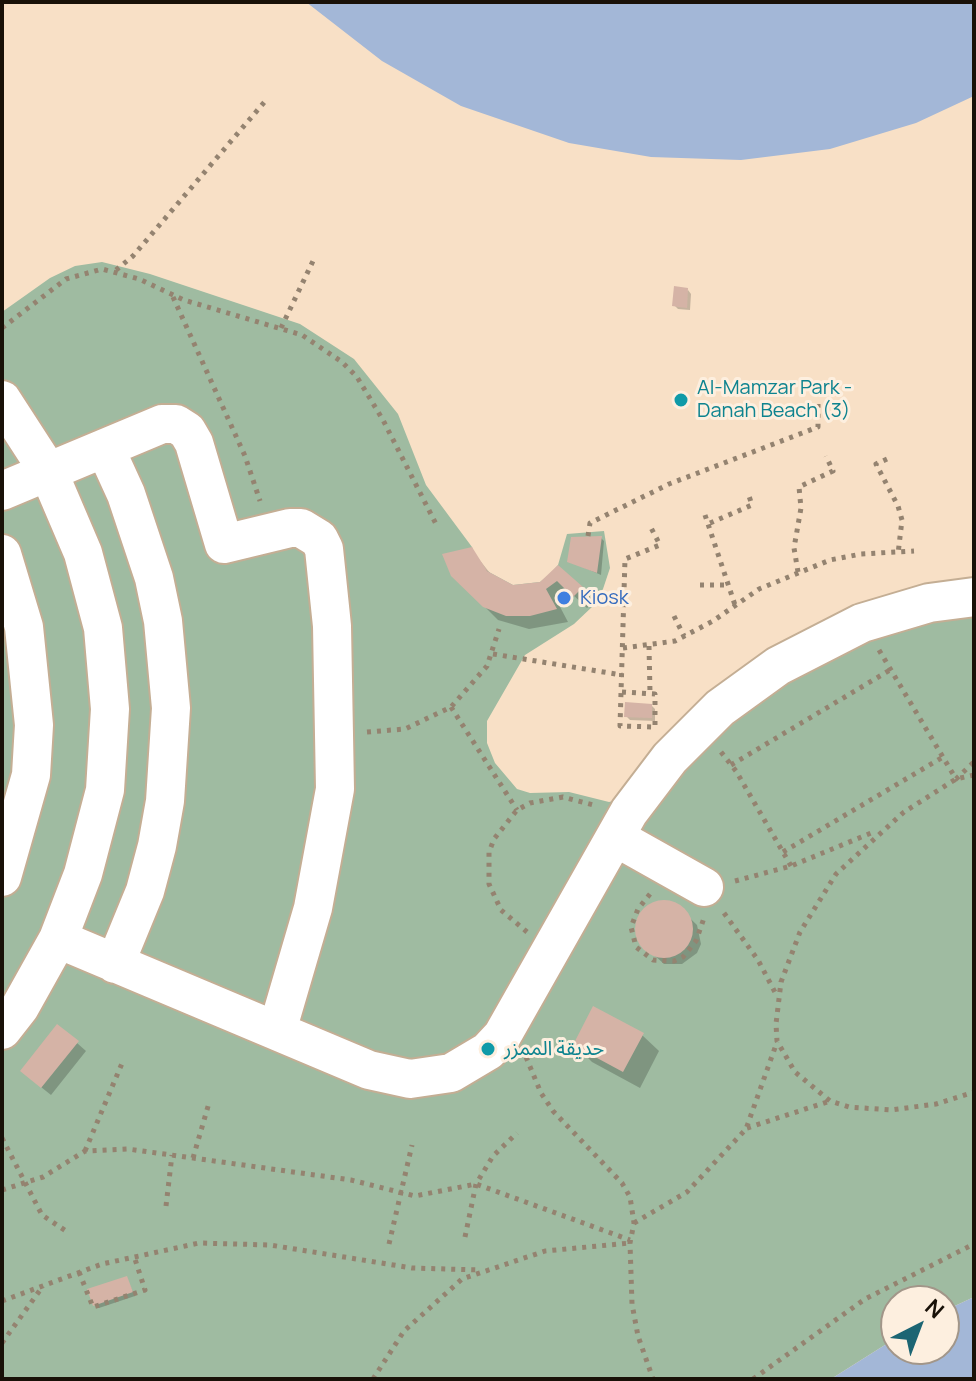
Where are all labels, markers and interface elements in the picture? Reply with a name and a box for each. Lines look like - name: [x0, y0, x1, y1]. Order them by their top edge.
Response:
- place label: Al-Mamzar Park - Danah Beach (3): [697, 376, 852, 423]
- marker: Al-Mamzar Park - Danah Beach (3): [672, 391, 690, 409]
- place label: Kiosk: [580, 586, 629, 610]
- marker: Kiosk: [555, 589, 573, 607]
- place label: حديقة الممزر: [504, 1037, 604, 1061]
- marker: حديقة الممزر: [479, 1040, 497, 1058]
- north arrow: [880, 1285, 960, 1365]
- text: N: [919, 1292, 951, 1325]

